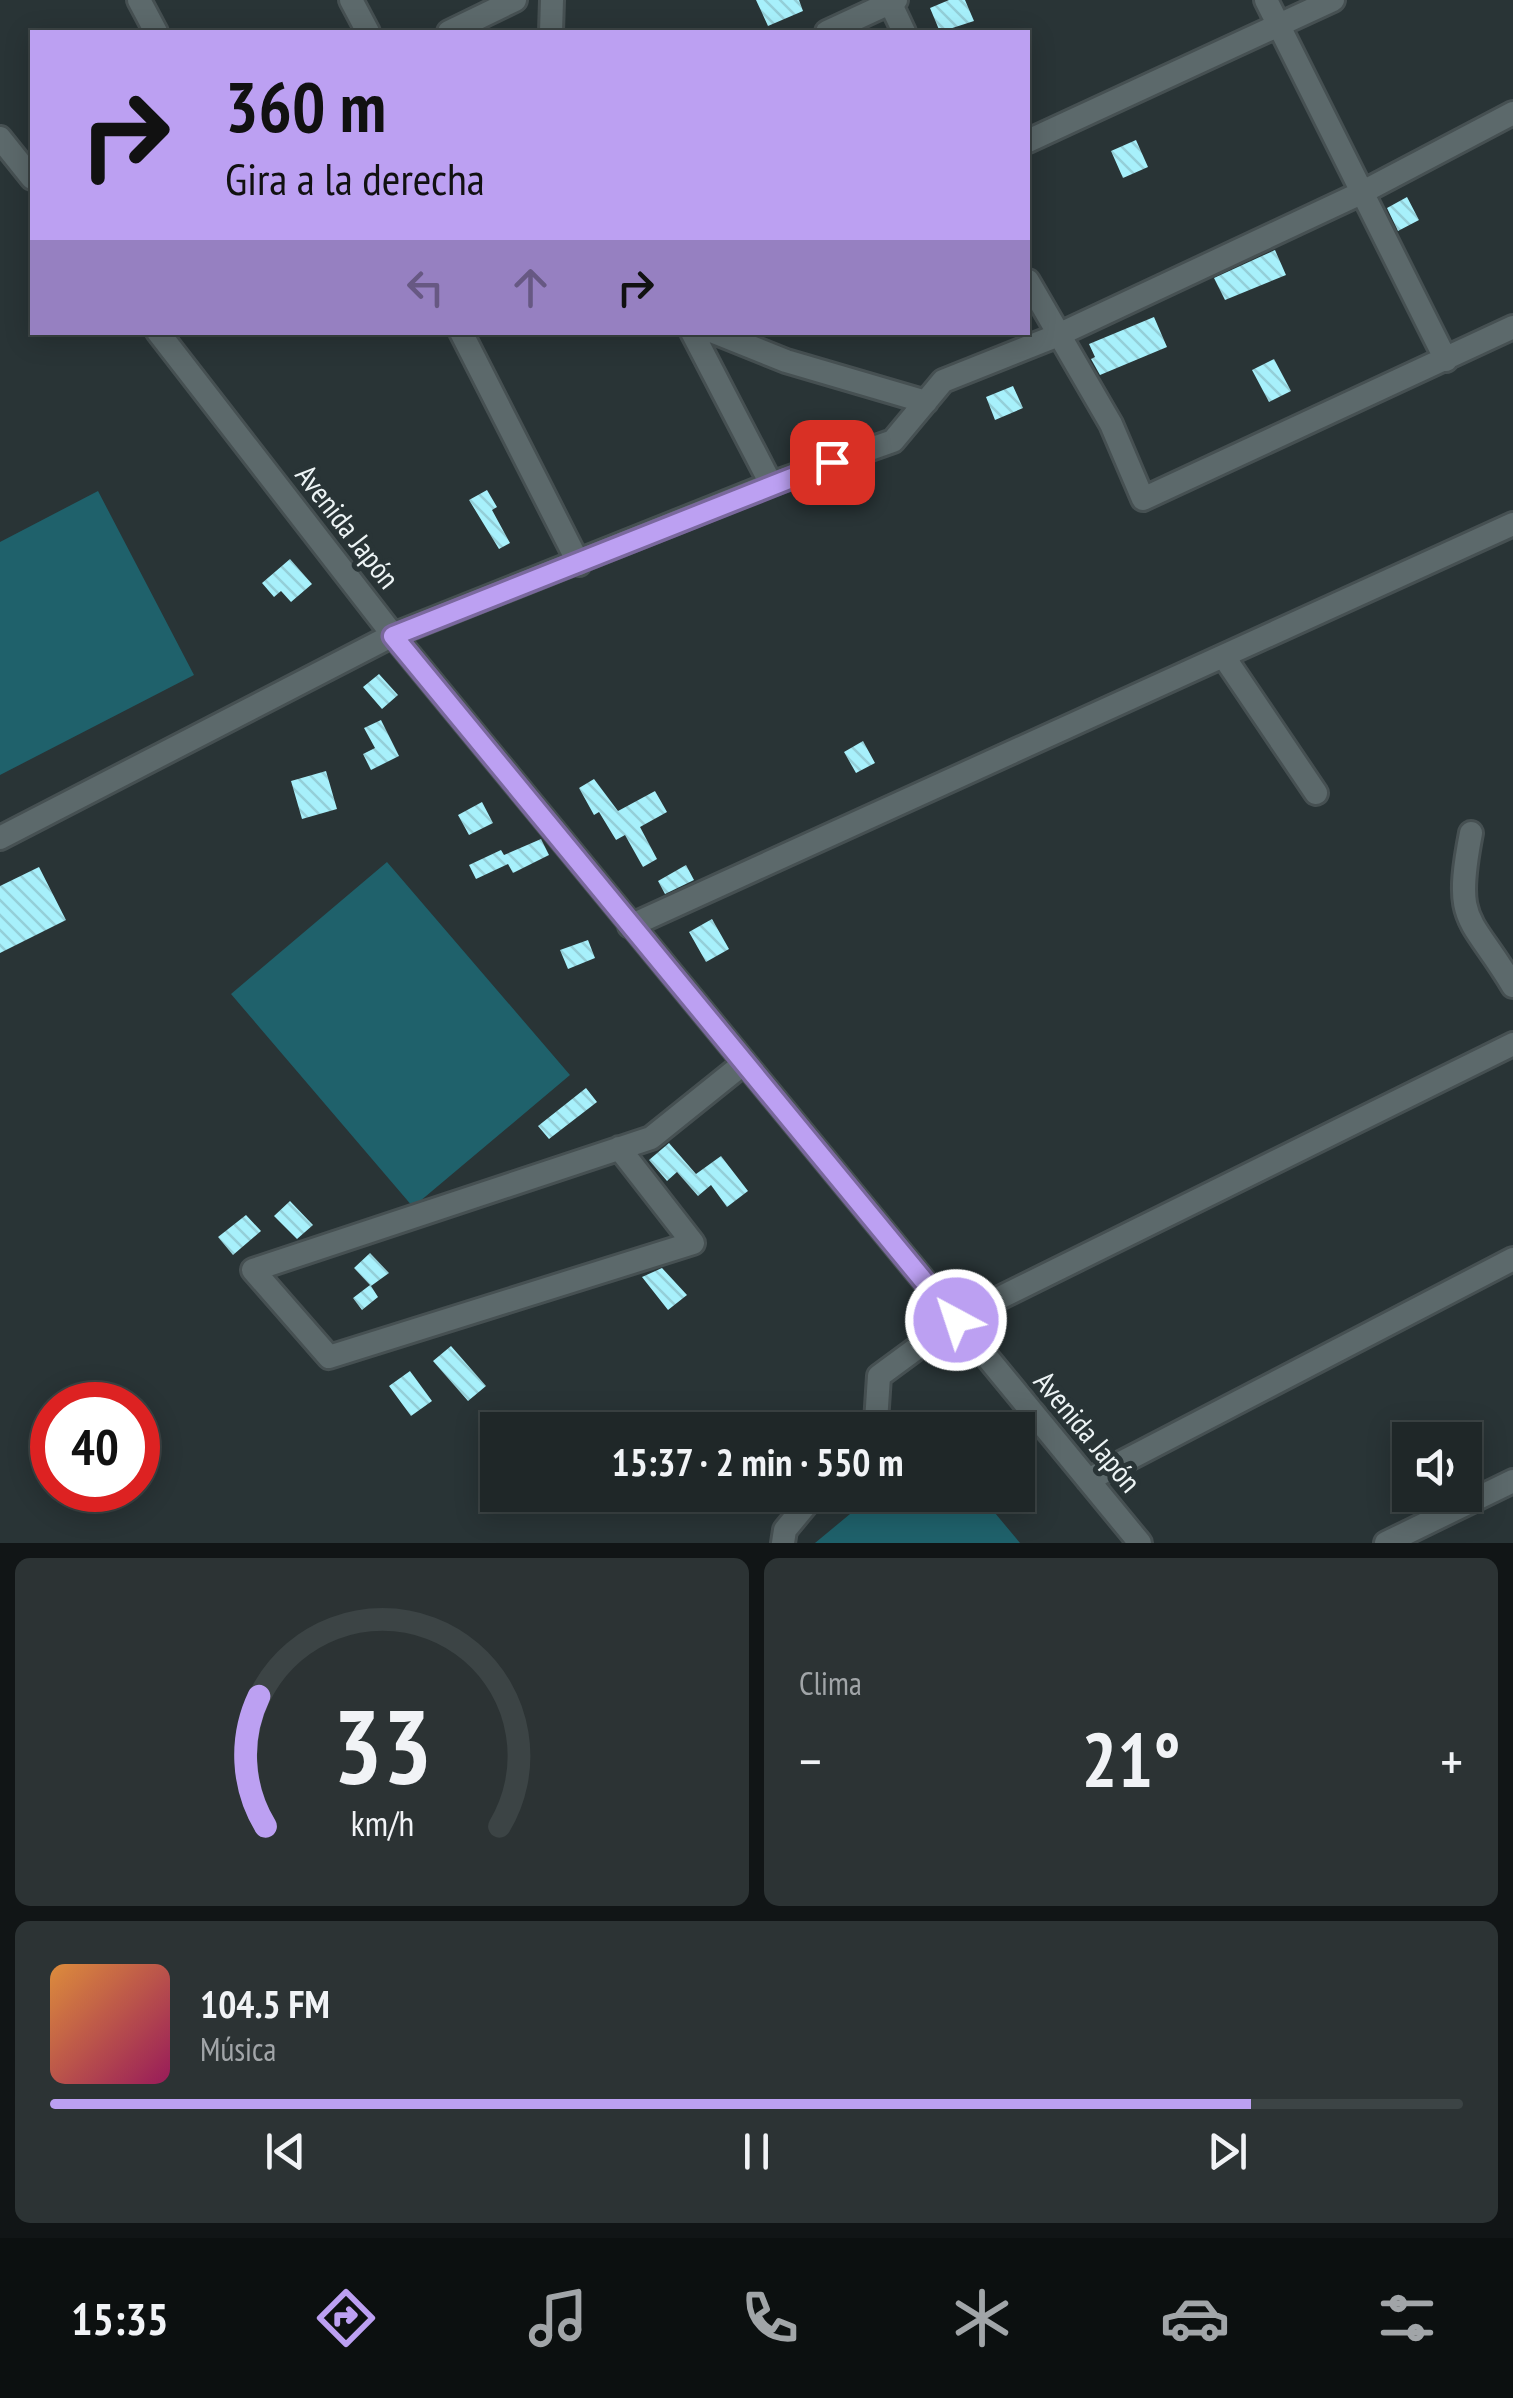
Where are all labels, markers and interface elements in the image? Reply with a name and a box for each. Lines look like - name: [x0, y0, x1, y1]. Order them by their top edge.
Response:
- text: 360 m: [225, 61, 386, 151]
- icon: right: [60, 70, 190, 200]
- text: Gira a la derecha: [225, 149, 485, 207]
- icon: left: [398, 260, 453, 315]
- icon: ahead: [503, 260, 558, 315]
- icon: right: [608, 260, 663, 315]
- pin: [790, 420, 875, 505]
- icon: arrive: [805, 435, 860, 490]
- street label: Avenida Japón: [288, 456, 409, 596]
- position arrow: [904, 1268, 1008, 1372]
- street label: Avenida Japón: [1026, 1362, 1150, 1500]
- speed limit sign: 40: [30, 1382, 160, 1512]
- map controls: [1392, 1422, 1482, 1512]
- button: sound: [1392, 1422, 1482, 1512]
- text: 15:37 · 2 min · 550 m: [611, 1437, 904, 1486]
- text: Clima: [799, 1662, 862, 1704]
- text: 33: [332, 1678, 432, 1813]
- text: 21°: [1081, 1711, 1181, 1808]
- text: −: [799, 1725, 822, 1796]
- text: +: [1440, 1725, 1463, 1796]
- text: km/h: [350, 1800, 414, 1846]
- text: 104.5 FM: [200, 1979, 330, 2028]
- text: Música: [200, 2028, 276, 2070]
- icon: previous: [258, 2124, 313, 2179]
- icon: pause: [729, 2124, 784, 2179]
- icon: next: [1200, 2124, 1255, 2179]
- icon: directions: [311, 2283, 381, 2353]
- icon: music: [523, 2283, 593, 2353]
- icon: phone: [735, 2283, 805, 2353]
- icon: climate: [947, 2283, 1017, 2353]
- icon: car: [1160, 2283, 1230, 2353]
- icon: filters: [1372, 2283, 1442, 2353]
- text: 15:35: [71, 2289, 168, 2347]

